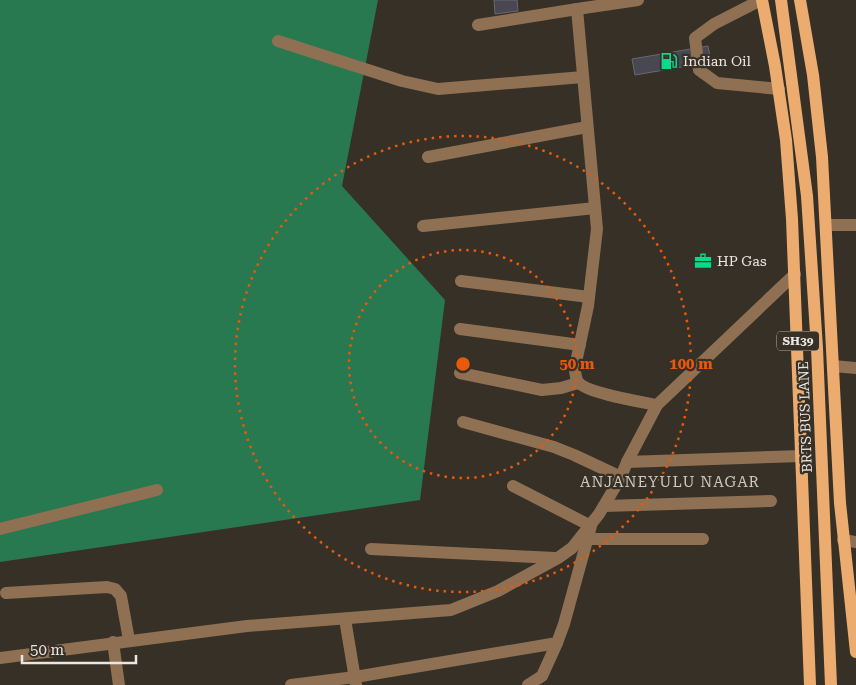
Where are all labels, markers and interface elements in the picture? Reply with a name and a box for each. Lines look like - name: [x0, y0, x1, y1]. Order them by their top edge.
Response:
- fuel station icon: Indian Oil: [659, 51, 679, 71]
- place label: Indian Oil: [683, 53, 751, 69]
- office icon: HP Gas: [693, 251, 713, 271]
- place label: HP Gas: [717, 253, 767, 269]
- road number: SH39: [777, 332, 819, 351]
- centre of rings: [454, 355, 472, 373]
- text: 50 m: [559, 355, 595, 373]
- text: 100 m: [669, 355, 713, 373]
- street label: BRTS BUS LANE: [795, 361, 815, 473]
- district label: ANJANEYULU NAGAR: [580, 473, 760, 491]
- scale bar: [22, 632, 136, 664]
- text: 50 m: [30, 641, 65, 659]

